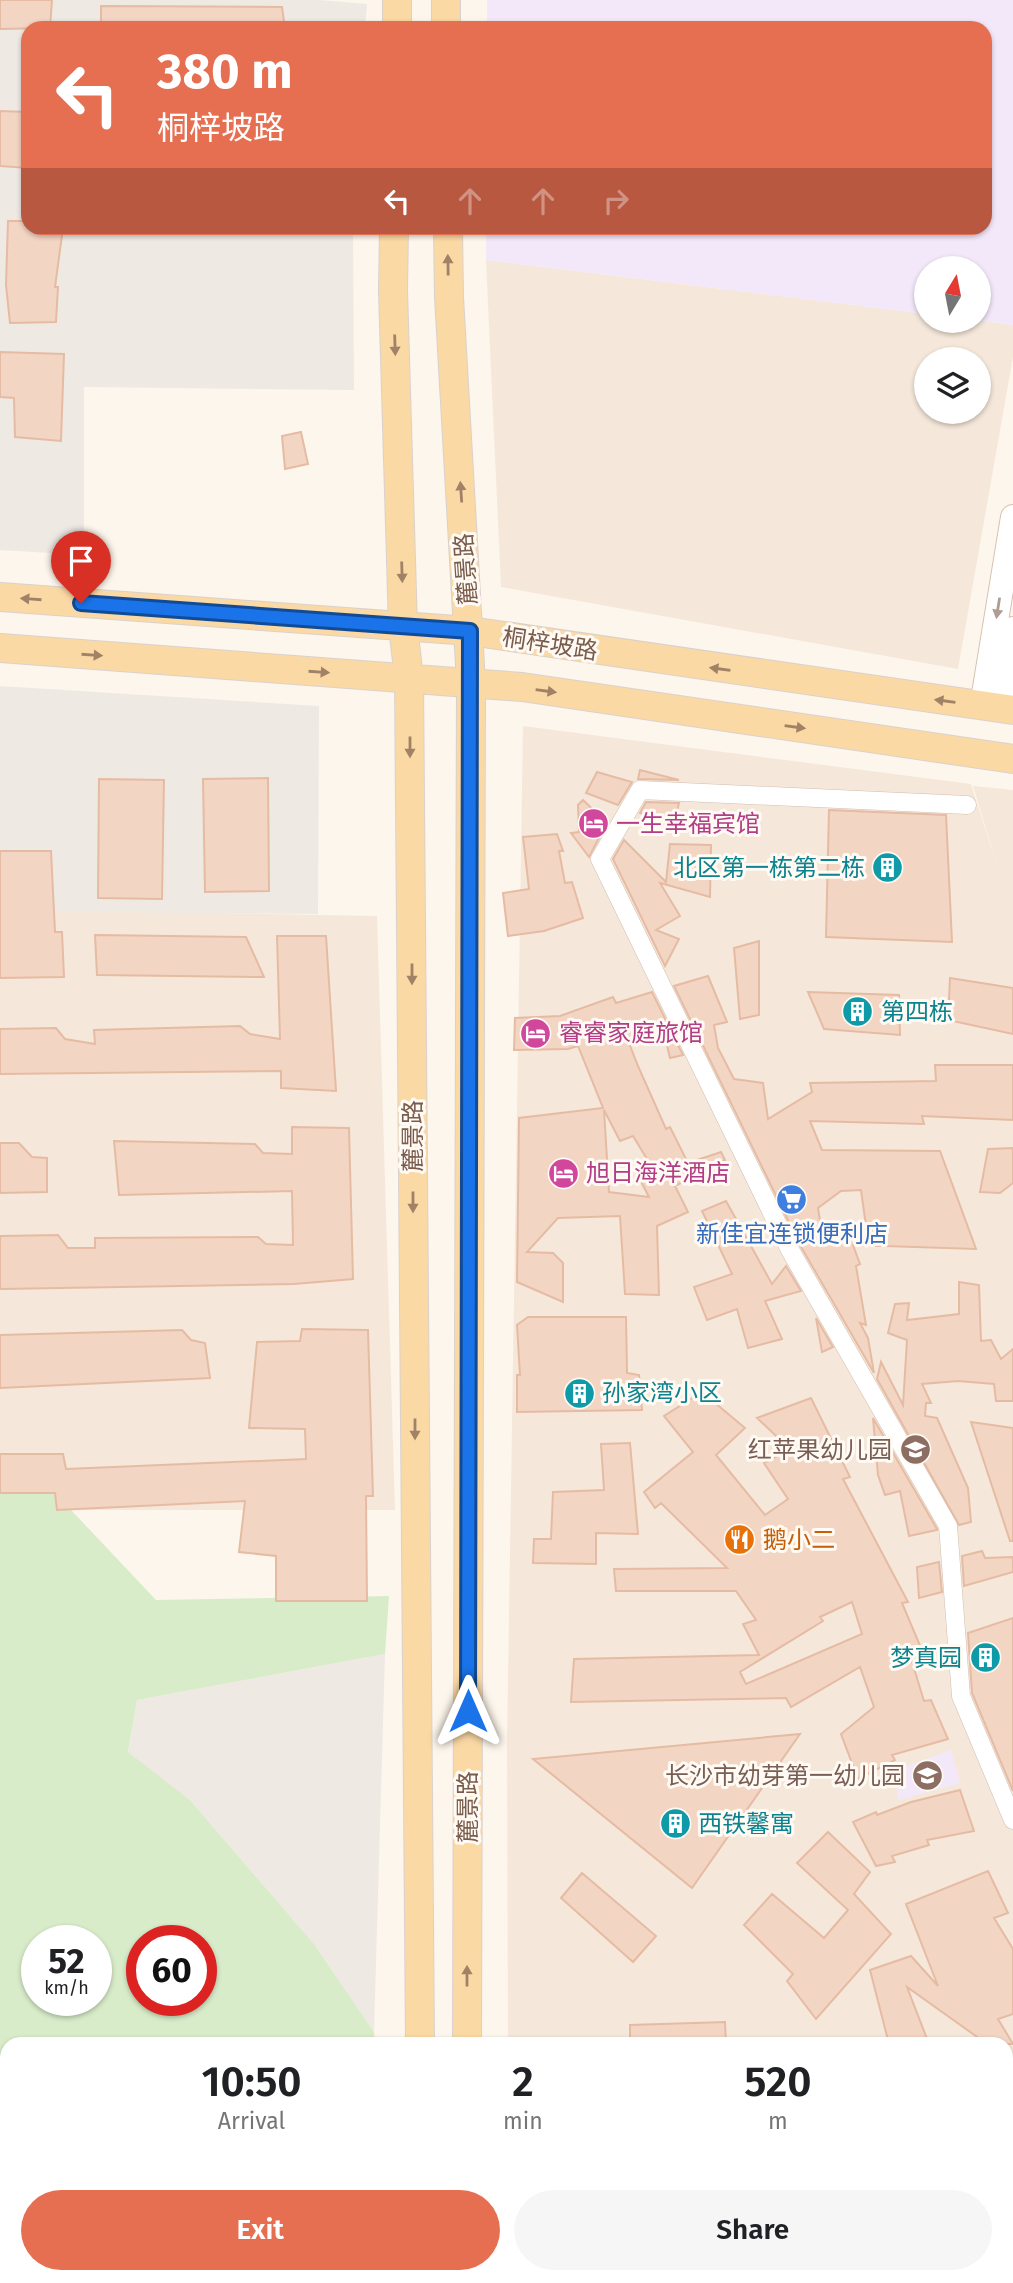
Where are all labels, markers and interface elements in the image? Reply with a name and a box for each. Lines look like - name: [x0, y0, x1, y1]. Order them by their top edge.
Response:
- text: 380 m: [157, 42, 293, 101]
- icon: left: [42, 49, 133, 140]
- text: 桐梓坡路: [157, 109, 285, 147]
- icon: left: [378, 182, 416, 220]
- icon: ahead: [451, 182, 489, 220]
- icon: ahead: [524, 182, 562, 220]
- icon: right: [597, 182, 635, 220]
- one-way arrow: [442, 254, 454, 276]
- north arrow: [914, 256, 990, 332]
- map controls: [914, 256, 991, 424]
- one-way arrow: [389, 334, 400, 356]
- button: layers: [914, 347, 991, 424]
- one-way arrow: [455, 481, 466, 503]
- pin: [51, 531, 111, 603]
- street label: 麓景路: [450, 532, 482, 606]
- icon: arrive: [62, 542, 100, 580]
- one-way arrow: [396, 561, 407, 583]
- one-way arrow: [20, 594, 42, 605]
- one-way arrow: [992, 597, 1003, 619]
- street label: 桐梓坡路: [500, 623, 600, 665]
- one-way arrow: [82, 650, 104, 661]
- one-way arrow: [709, 663, 731, 674]
- one-way arrow: [309, 667, 331, 678]
- one-way arrow: [535, 686, 557, 697]
- one-way arrow: [934, 695, 956, 706]
- one-way arrow: [784, 722, 806, 733]
- one-way arrow: [404, 736, 416, 758]
- hotel icon: 一生幸福宾馆: [576, 807, 610, 841]
- place label: 一生幸福宾馆: [616, 810, 760, 838]
- building icon: 北区第一栋第二栋: [871, 851, 905, 885]
- place label: 北区第一栋第二栋: [673, 854, 865, 882]
- one-way arrow: [406, 963, 418, 985]
- building icon: 第四栋: [841, 995, 875, 1029]
- place label: 第四栋: [881, 998, 953, 1026]
- hotel icon: 睿睿家庭旅馆: [519, 1016, 553, 1050]
- place label: 睿睿家庭旅馆: [559, 1019, 703, 1047]
- street label: 麓景路: [399, 1100, 427, 1172]
- hotel icon: 旭日海洋酒店: [546, 1156, 580, 1190]
- place label: 旭日海洋酒店: [586, 1159, 730, 1187]
- supermarket icon: 新佳宜连锁便利店: [775, 1183, 809, 1217]
- one-way arrow: [408, 1191, 419, 1213]
- place label: 新佳宜连锁便利店: [696, 1220, 888, 1248]
- building icon: 孙家湾小区: [562, 1376, 596, 1410]
- place label: 孙家湾小区: [602, 1379, 722, 1407]
- one-way arrow: [409, 1418, 421, 1440]
- school or university icon: 红苹果幼儿园: [898, 1433, 932, 1467]
- place label: 红苹果幼儿园: [748, 1436, 892, 1464]
- restaurant icon: 鹅小二: [723, 1523, 757, 1557]
- place label: 鹅小二: [763, 1526, 835, 1554]
- building icon: 梦真园: [968, 1641, 1002, 1675]
- place label: 梦真园: [890, 1644, 962, 1672]
- position arrow: [431, 1674, 505, 1748]
- school or university icon: 长沙市幼芽第一幼儿园: [911, 1759, 945, 1793]
- place label: 长沙市幼芽第一幼儿园: [665, 1762, 905, 1790]
- street label: 麓景路: [454, 1771, 482, 1843]
- building icon: 西铁馨寓: [658, 1807, 692, 1841]
- place label: 西铁馨寓: [698, 1810, 794, 1838]
- speed limit sign: 60: [126, 1925, 217, 2016]
- text: 52: [48, 1940, 85, 1982]
- one-way arrow: [461, 1965, 473, 1987]
- text: km/h: [44, 1977, 89, 1999]
- text: 10:50: [201, 2057, 302, 2107]
- text: 2: [512, 2057, 534, 2107]
- text: 520: [744, 2057, 812, 2107]
- text: Arrival: [218, 2107, 285, 2135]
- text: min: [503, 2107, 543, 2135]
- text: m: [768, 2107, 788, 2135]
- button: Exit: [21, 2190, 500, 2270]
- button: Share: [514, 2190, 992, 2270]

